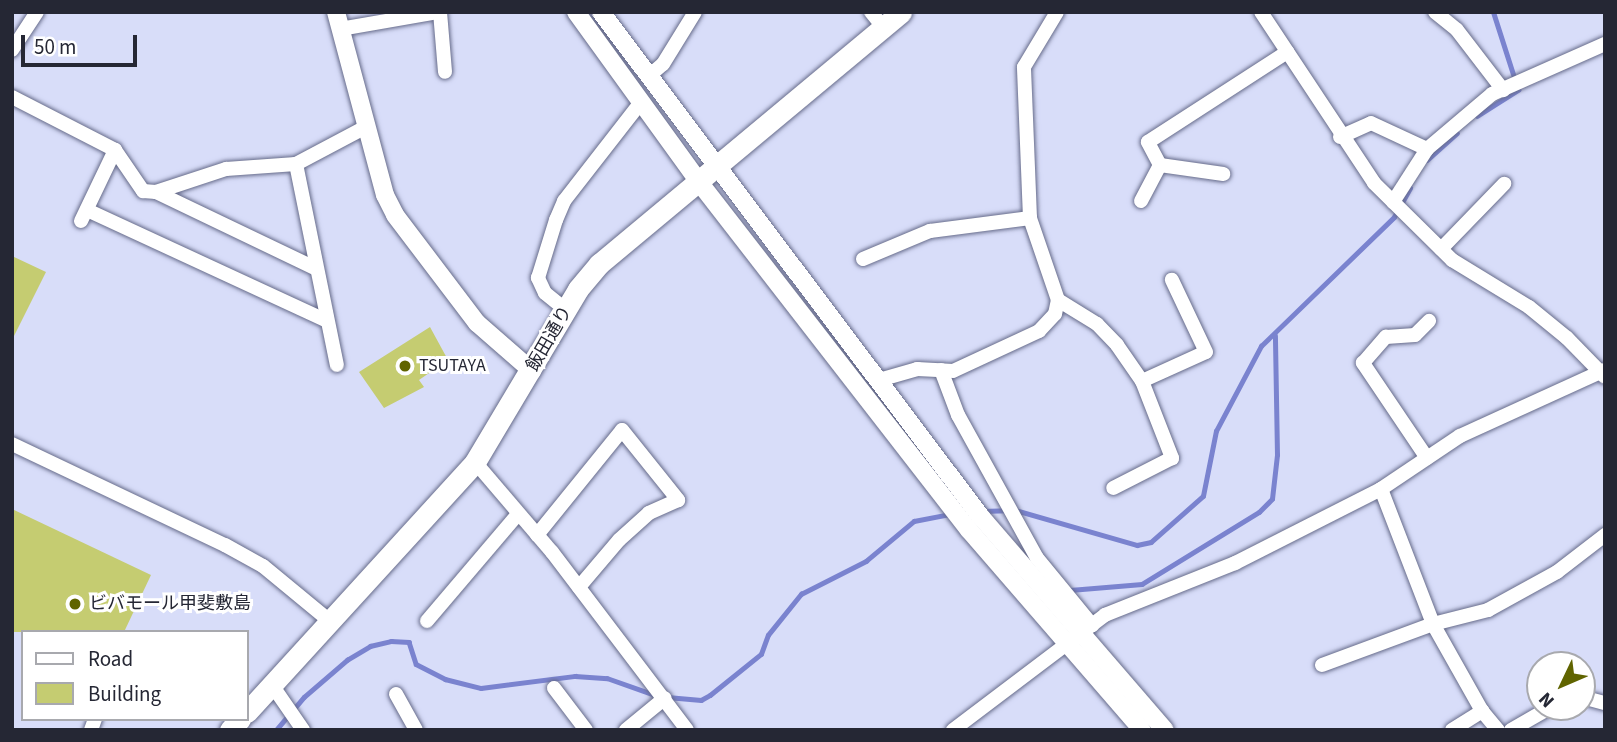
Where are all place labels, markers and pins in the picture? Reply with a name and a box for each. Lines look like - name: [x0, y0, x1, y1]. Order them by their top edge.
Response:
- place label: TSUTAYA: [419, 355, 486, 377]
- marker: TSUTAYA: [397, 358, 413, 374]
- place label: ビバモール甲斐敷島: [89, 593, 251, 615]
- marker: ビバモール甲斐敷島: [67, 596, 83, 612]

